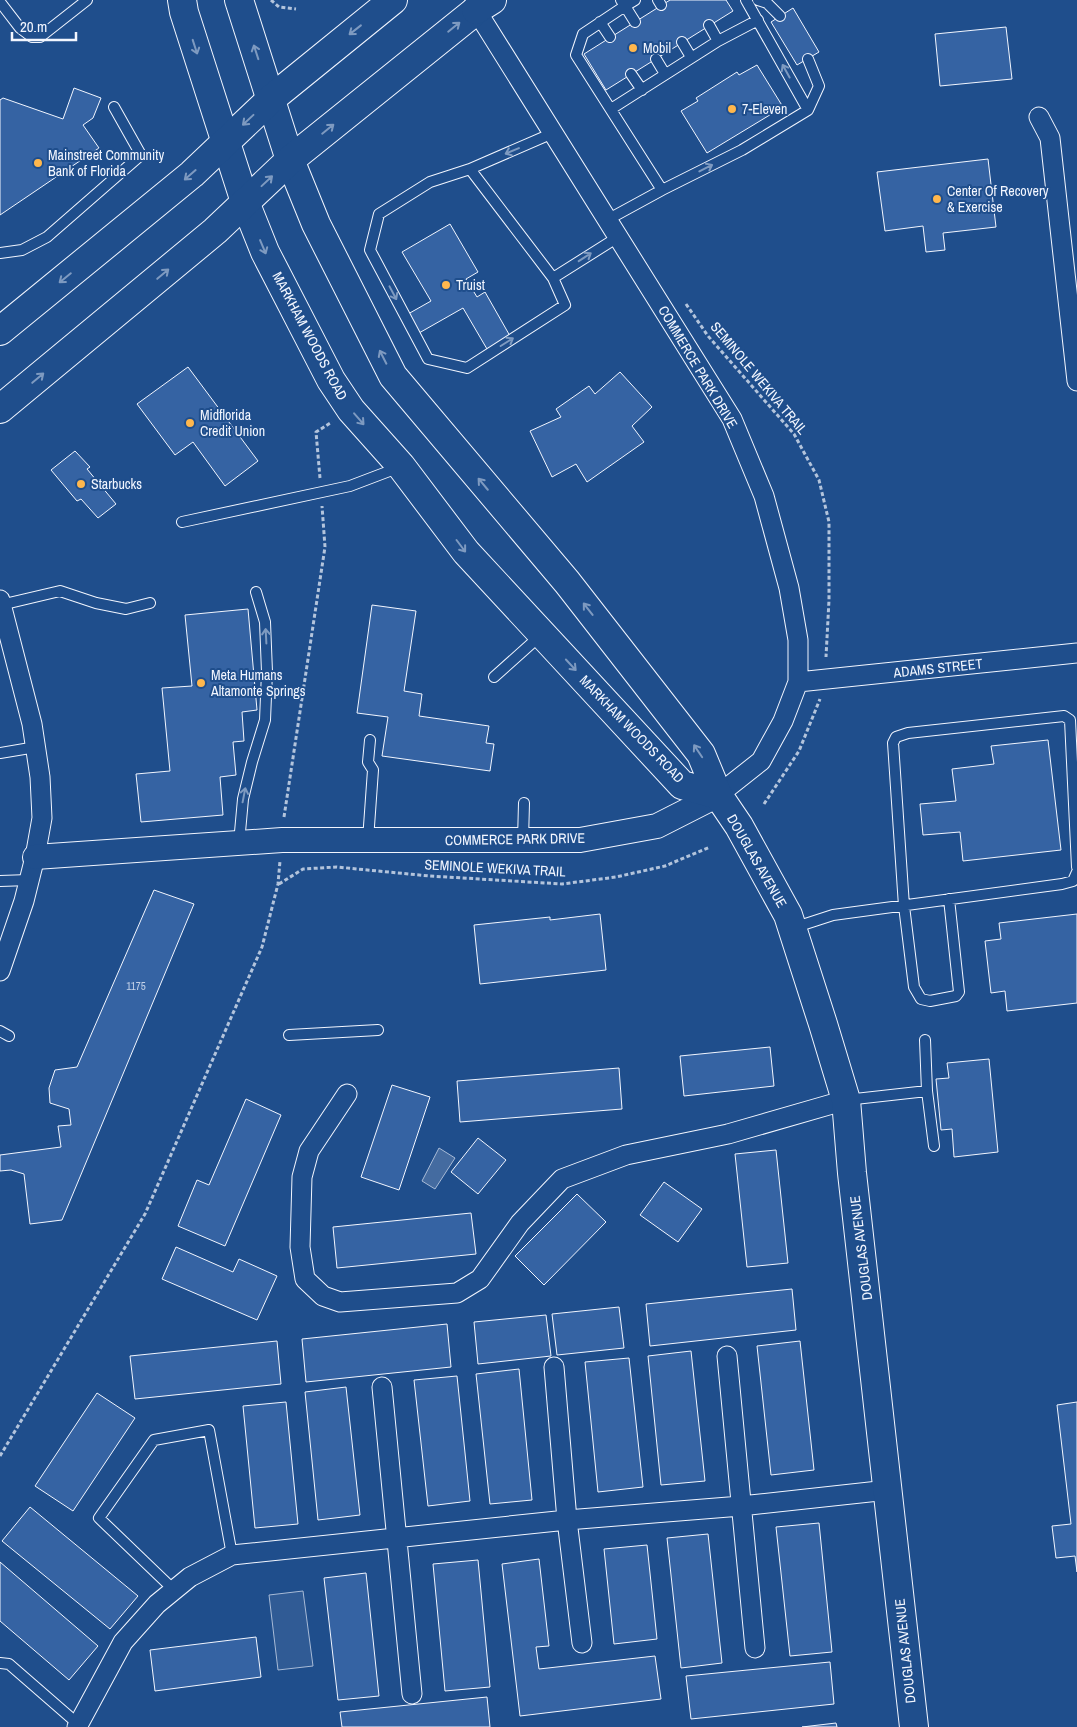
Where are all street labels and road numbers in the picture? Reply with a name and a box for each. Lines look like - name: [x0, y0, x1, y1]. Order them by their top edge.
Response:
- street label: MARKHAM WOODS ROAD: [269, 269, 351, 403]
- street label: COMMERCE PARK DRIVE: [654, 302, 742, 432]
- street label: SEMINOLE WEKIVA TRAIL: [707, 318, 812, 438]
- street label: ADAMS STREET: [892, 654, 983, 682]
- street label: MARKHAM WOODS ROAD: [576, 671, 688, 787]
- street label: DOUGLAS AVENUE: [723, 811, 791, 911]
- street label: COMMERCE PARK DRIVE: [445, 829, 585, 849]
- street label: SEMINOLE WEKIVA TRAIL: [424, 855, 567, 881]
- street label: DOUGLAS AVENUE: [846, 1195, 876, 1301]
- street label: DOUGLAS AVENUE: [891, 1598, 919, 1704]

